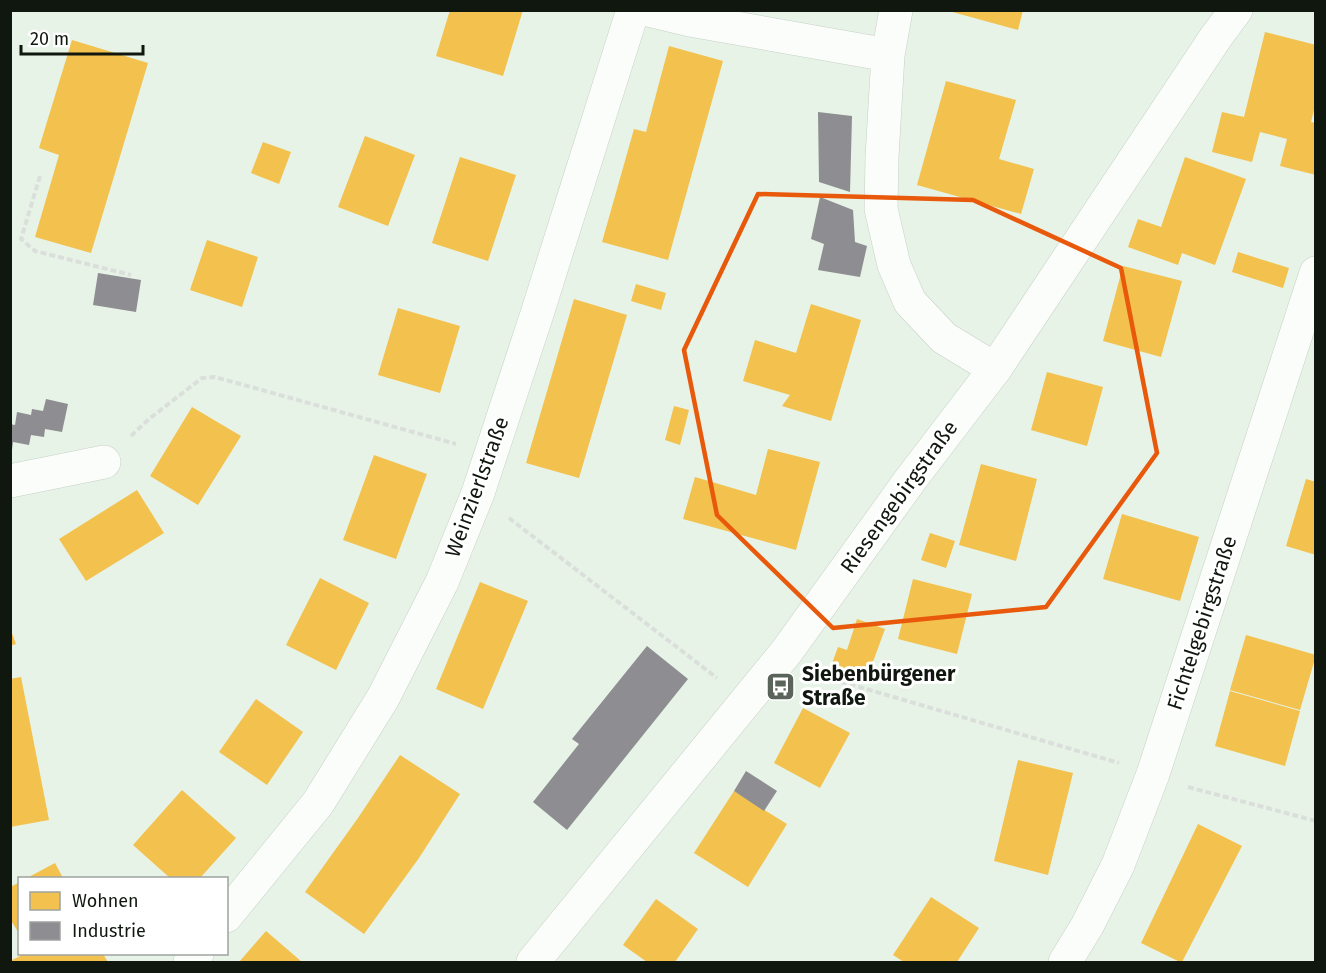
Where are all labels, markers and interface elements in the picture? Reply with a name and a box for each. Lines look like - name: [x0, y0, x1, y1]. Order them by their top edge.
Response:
- scale bar: [21, 18, 142, 56]
- text: 20 m: [30, 28, 69, 50]
- street label: Weinzierlstraße: [440, 413, 514, 561]
- street label: Riesengebirgstraße: [835, 415, 963, 579]
- street label: Fichtelgebirgstraße: [1162, 533, 1242, 713]
- place label: Siebenbürgener Straße: [802, 661, 956, 711]
- bus stop icon: Siebenbürgener Straße: [765, 670, 797, 702]
- legend: [18, 877, 228, 955]
- text: Wohnen: [72, 890, 139, 912]
- text: Industrie: [72, 920, 146, 942]

